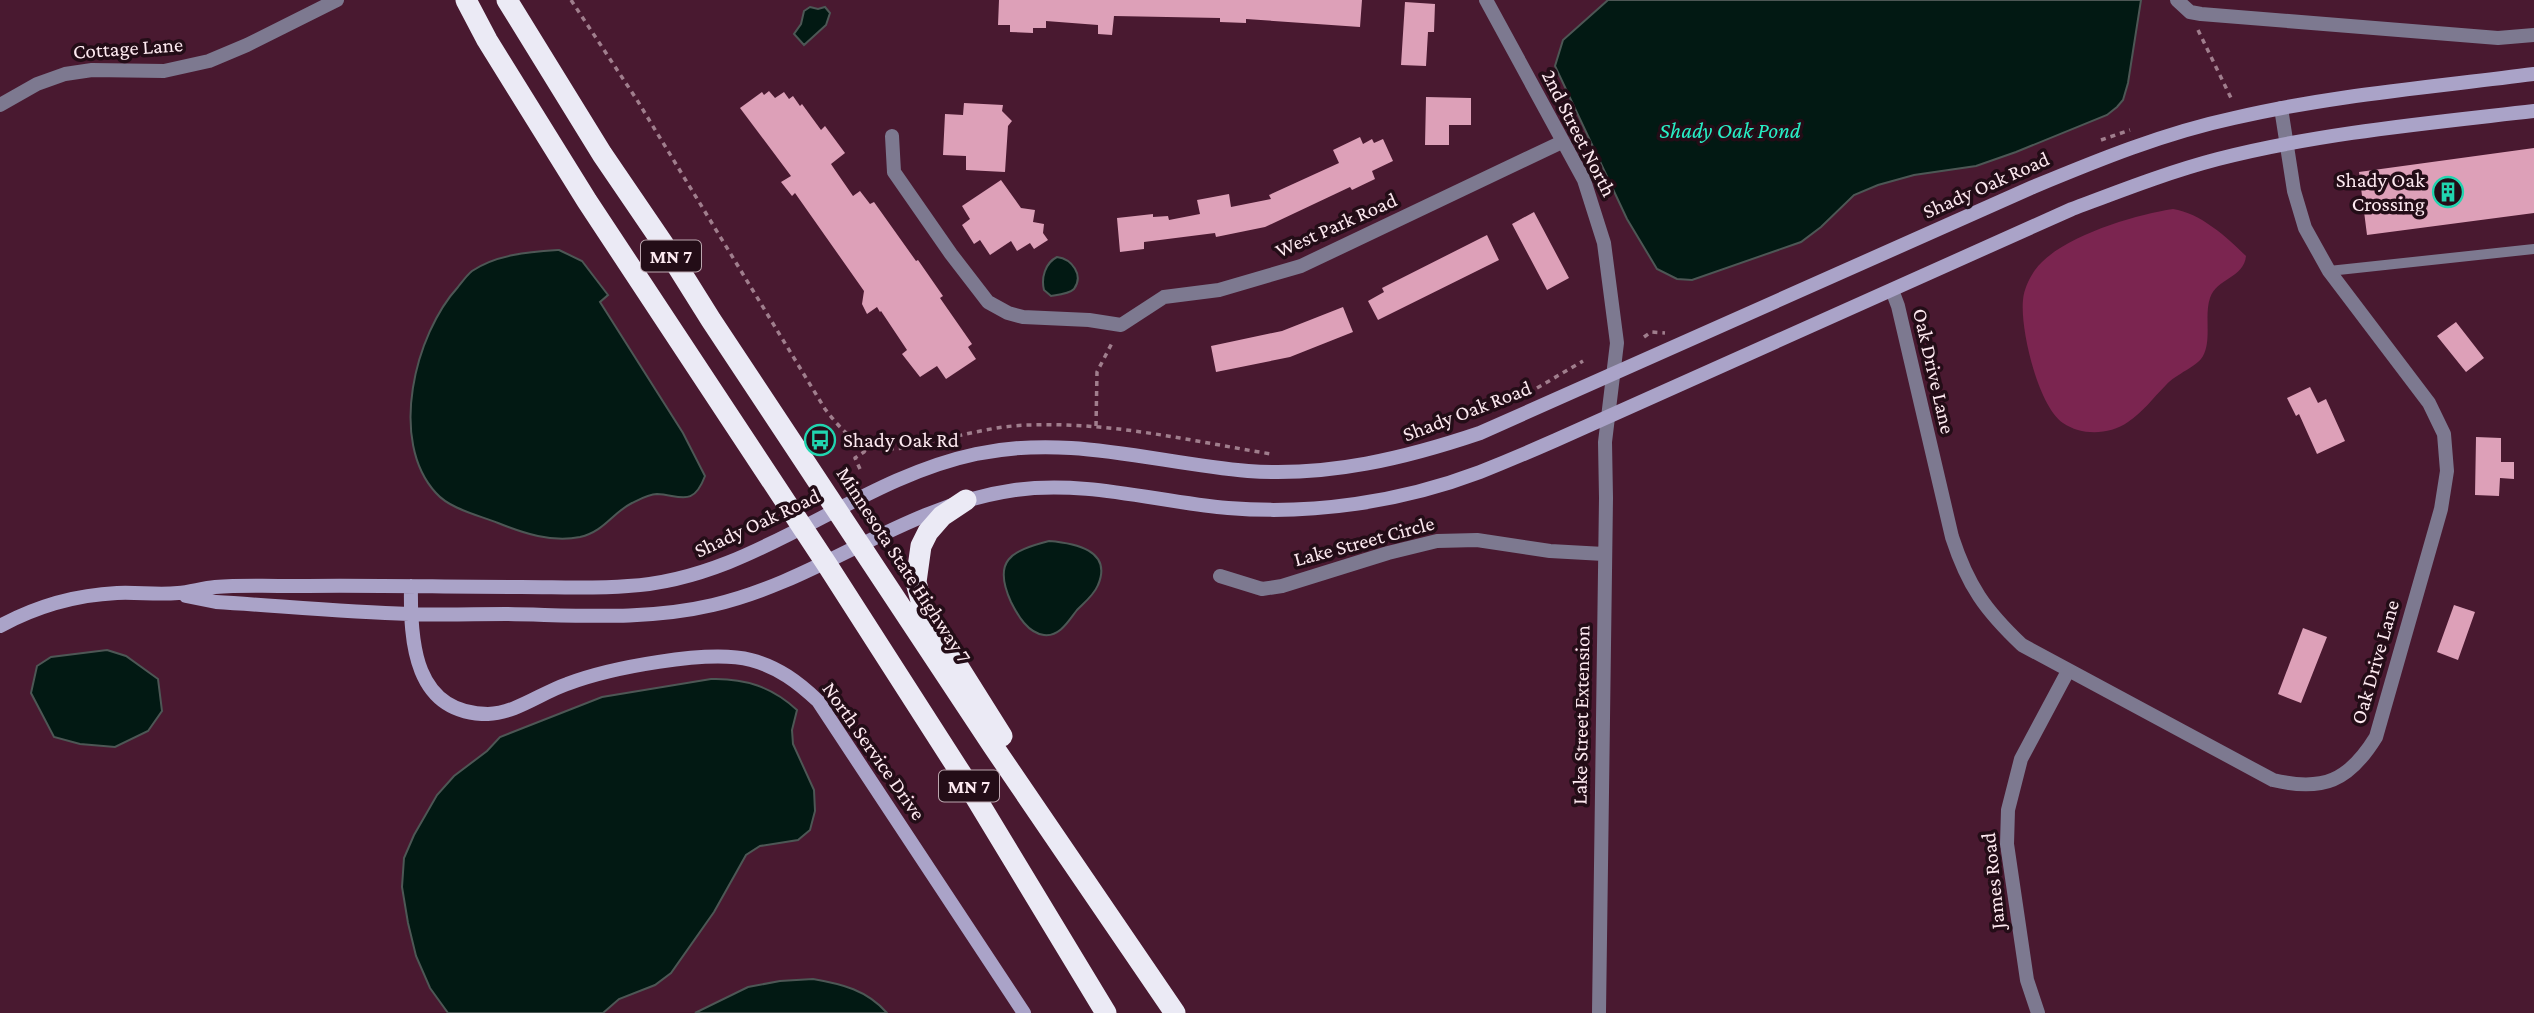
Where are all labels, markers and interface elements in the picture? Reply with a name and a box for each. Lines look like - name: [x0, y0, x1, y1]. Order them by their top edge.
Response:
- street label: Cottage Lane: [72, 32, 184, 64]
- street label: 2nd Street North: [1537, 66, 1621, 200]
- water label: Shady Oak Pond: [1659, 117, 1802, 143]
- street label: Shady Oak Road: [1919, 146, 2053, 224]
- place label: Shady Oak Crossing: [2336, 168, 2425, 216]
- building icon: Shady Oak Crossing: [2431, 175, 2465, 209]
- street label: West Park Road: [1271, 187, 1401, 263]
- road number: MN 7: [641, 240, 701, 272]
- street label: Oak Drive Lane: [1908, 306, 1960, 436]
- street label: Shady Oak Road: [1399, 375, 1535, 447]
- bus stop icon: Shady Oak Rd: [803, 423, 837, 457]
- place label: Shady Oak Rd: [843, 428, 959, 452]
- street label: Minnesota State Highway 7: [832, 462, 977, 668]
- street label: Shady Oak Road: [690, 483, 824, 563]
- street label: Lake Street Circle: [1291, 511, 1437, 571]
- street label: Oak Drive Lane: [2346, 597, 2404, 727]
- street label: Lake Street Extension: [1567, 625, 1595, 805]
- street label: North Service Drive: [817, 677, 931, 825]
- road number: MN 7: [939, 771, 999, 802]
- street label: James Road: [1976, 832, 2010, 932]

